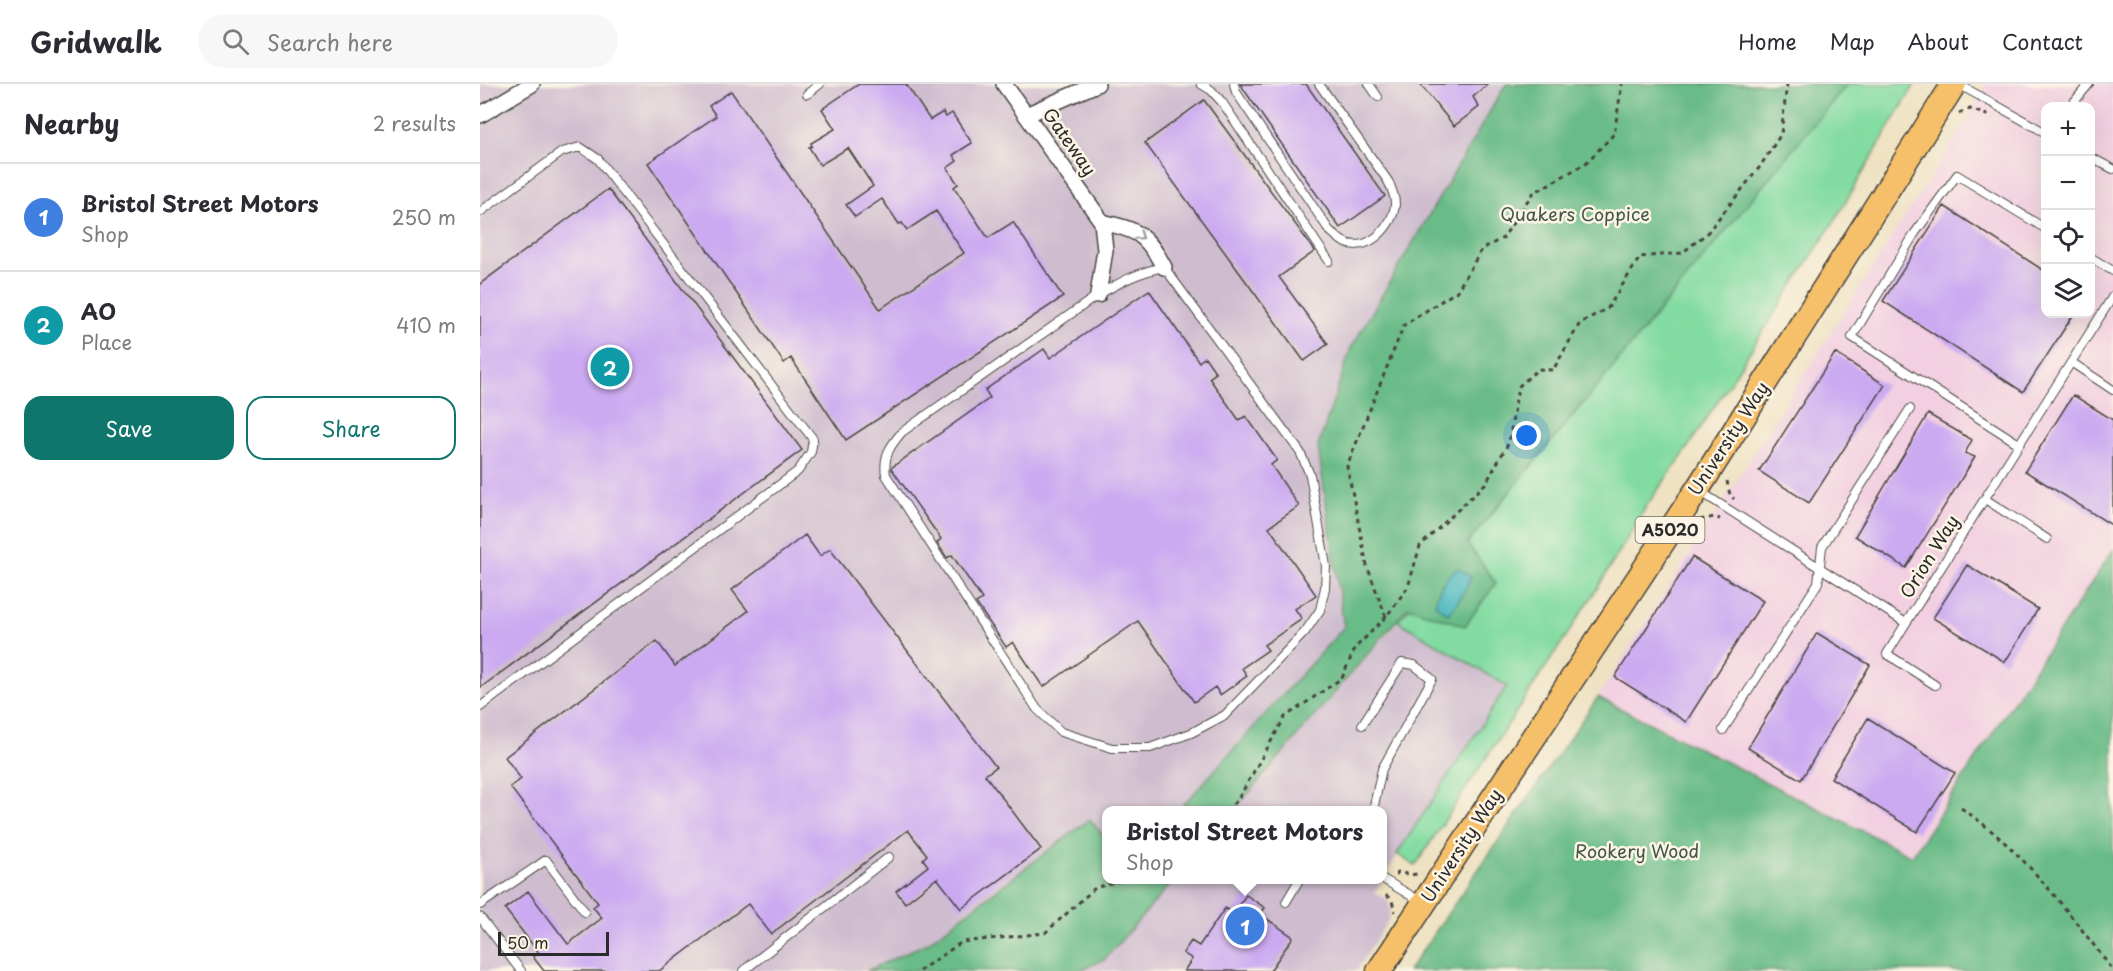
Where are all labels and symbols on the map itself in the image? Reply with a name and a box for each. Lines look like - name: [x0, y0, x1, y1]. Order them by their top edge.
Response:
- street label: Gateway: [1037, 102, 1104, 181]
- park label: Quakers Coppice: [1500, 200, 1650, 227]
- one-way arrow: [1133, 229, 1144, 240]
- pin: 2: [590, 344, 630, 390]
- street label: University Way: [1681, 376, 1775, 501]
- your location: [1512, 421, 1541, 450]
- street label: Orion Way: [1892, 509, 1965, 603]
- road number: A5020: [1636, 517, 1704, 543]
- street label: University Way: [1414, 783, 1508, 908]
- park label: Rookery Wood: [1575, 837, 1699, 864]
- pin: 1: [1226, 904, 1264, 948]
- scale bar: [498, 929, 609, 956]

